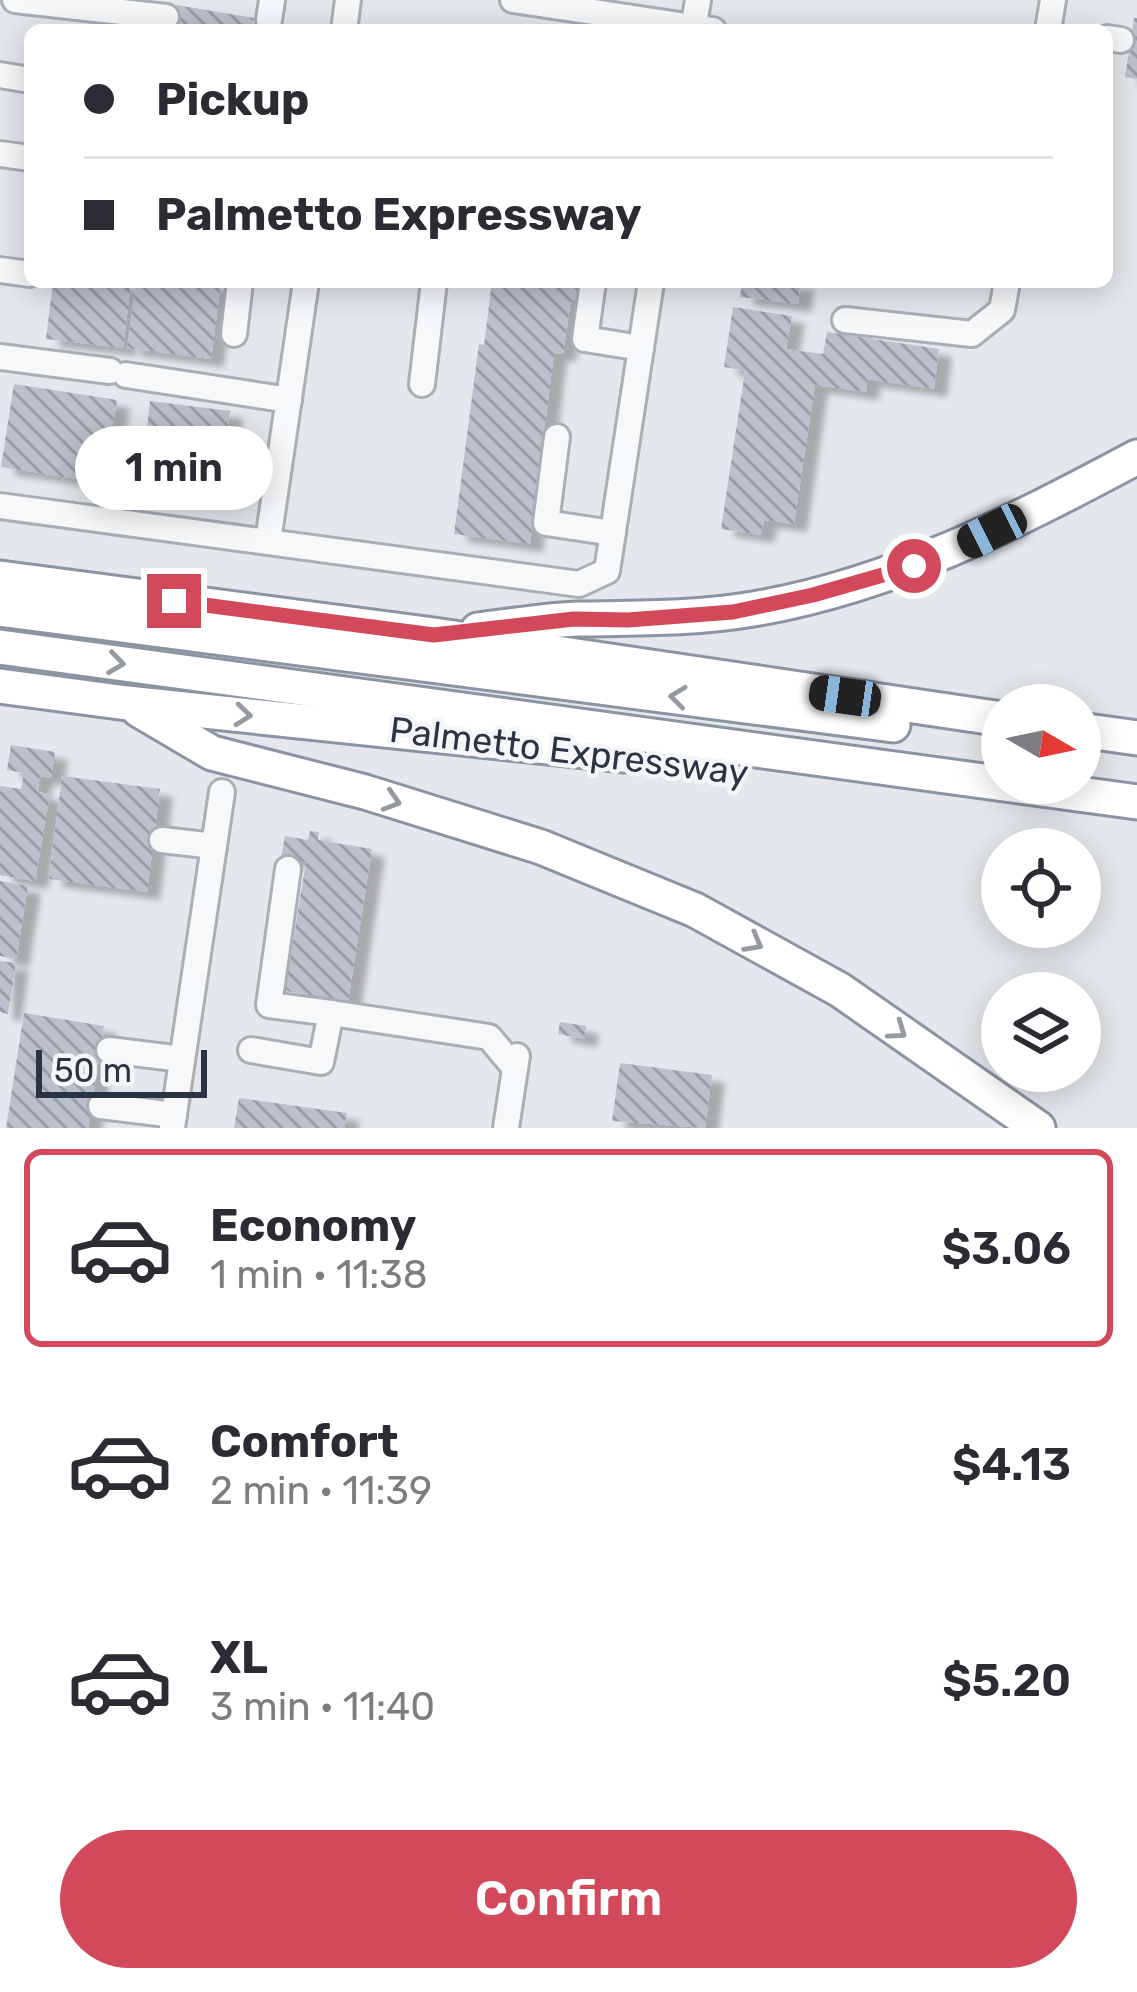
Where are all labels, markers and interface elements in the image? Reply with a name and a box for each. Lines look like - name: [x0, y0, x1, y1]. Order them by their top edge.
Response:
- text: Pickup: [156, 73, 309, 126]
- text: Palmetto Expressway: [156, 188, 642, 241]
- callout: 1 min: [75, 427, 273, 511]
- text: 1 min: [125, 445, 223, 491]
- car: [952, 499, 1032, 563]
- route start: [887, 539, 941, 593]
- route end: [147, 574, 201, 628]
- one-way arrow: [106, 649, 126, 675]
- car: [807, 673, 883, 719]
- north arrow: [981, 684, 1101, 804]
- map controls: [981, 684, 1101, 1092]
- one-way arrow: [668, 685, 688, 711]
- one-way arrow: [234, 702, 253, 727]
- street label: Palmetto Expressway: [387, 708, 751, 794]
- one-way arrow: [381, 786, 402, 811]
- button: locate: [981, 828, 1101, 948]
- one-way arrow: [741, 929, 763, 952]
- button: layers: [981, 972, 1101, 1092]
- one-way arrow: [885, 1017, 907, 1039]
- scale bar: [36, 1044, 207, 1097]
- text: 50 m: [54, 1051, 132, 1090]
- icon: car: [66, 1194, 174, 1302]
- text: Economy: [210, 1199, 416, 1252]
- text: $3.06: [942, 1222, 1071, 1275]
- text: 1 min · 11:38: [210, 1252, 428, 1298]
- icon: car: [66, 1410, 174, 1518]
- text: Comfort: [210, 1415, 399, 1468]
- text: $4.13: [952, 1438, 1071, 1491]
- text: 2 min · 11:39: [210, 1468, 432, 1514]
- icon: car: [66, 1626, 174, 1734]
- text: XL: [210, 1631, 268, 1684]
- text: $5.20: [942, 1654, 1071, 1707]
- text: 3 min · 11:40: [210, 1684, 435, 1730]
- button: Confirm: [60, 1830, 1077, 1968]

